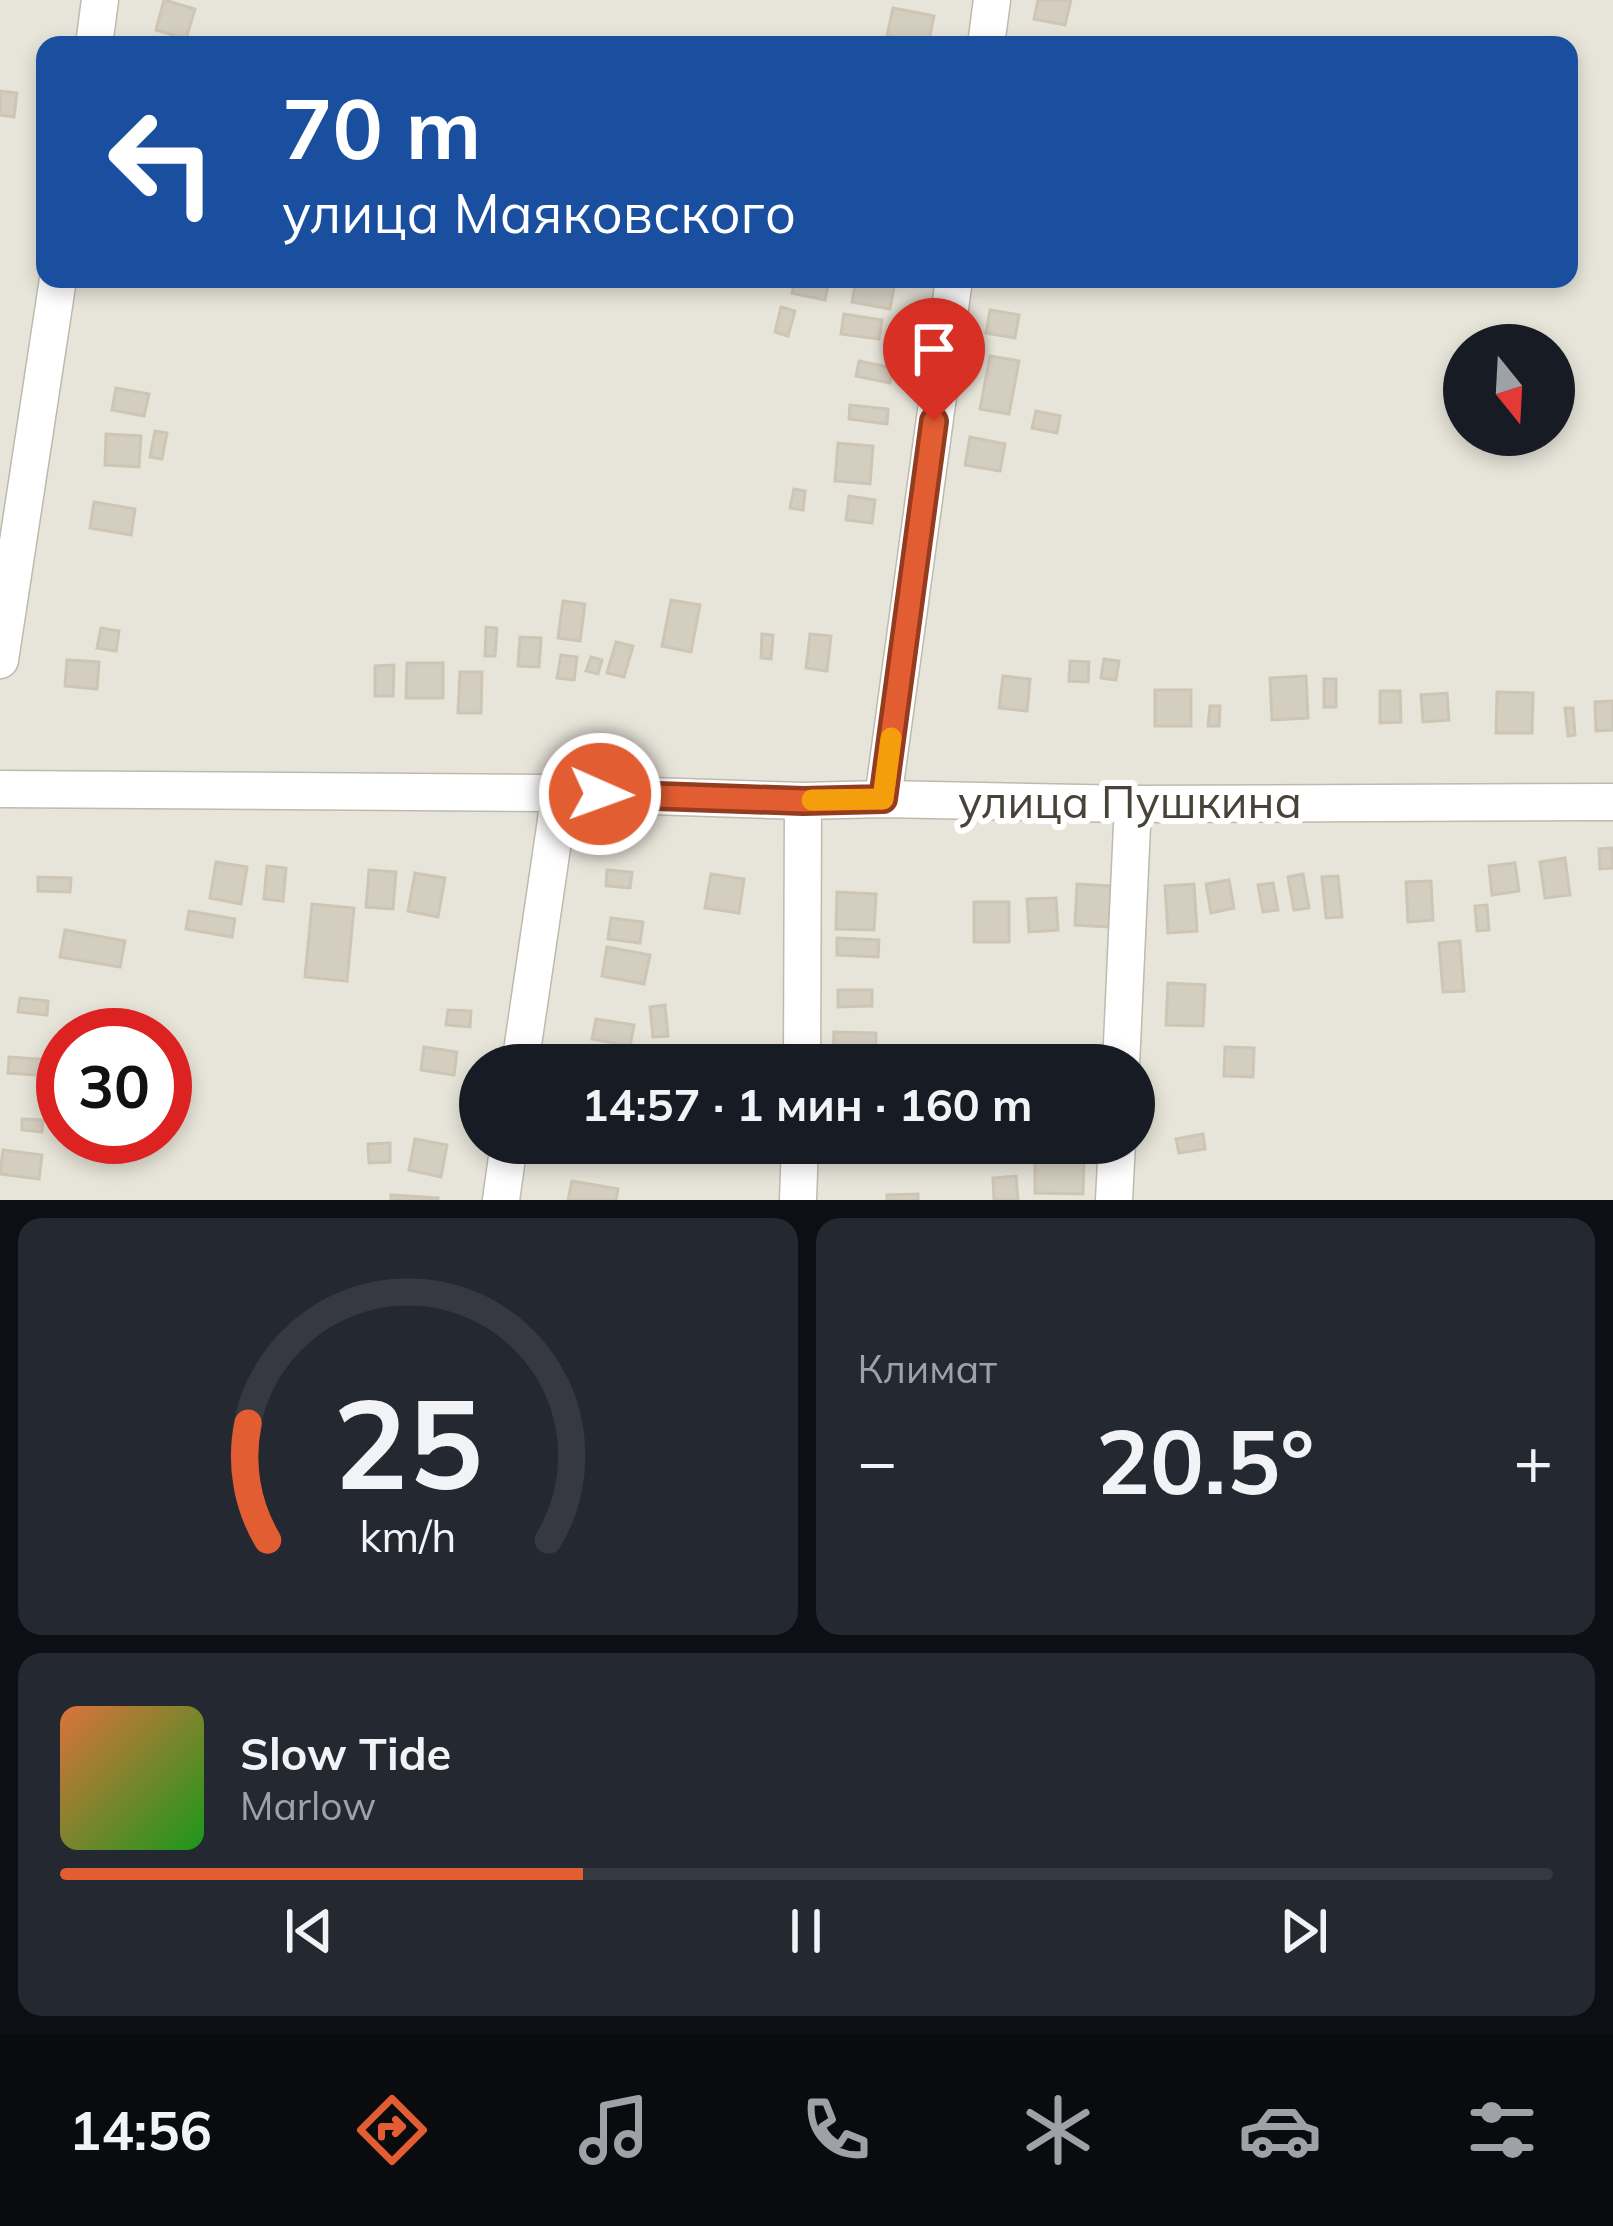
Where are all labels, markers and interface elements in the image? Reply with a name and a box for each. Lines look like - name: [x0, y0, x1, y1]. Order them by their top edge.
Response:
- text: 70 m: [282, 75, 481, 180]
- icon: left: [84, 84, 240, 240]
- text: улица Маяковского: [282, 179, 796, 247]
- pin: [883, 298, 985, 421]
- icon: arrive: [901, 316, 967, 382]
- north arrow: [1443, 324, 1575, 456]
- map controls: [1443, 324, 1575, 456]
- position arrow: [537, 731, 663, 857]
- street label: улица Пушкина: [958, 773, 1302, 829]
- speed limit sign: 30: [36, 1008, 192, 1164]
- text: 14:57 · 1 мин · 160 m: [581, 1076, 1033, 1132]
- text: Климат: [858, 1344, 997, 1393]
- text: 25: [333, 1364, 483, 1520]
- text: 20.5°: [1096, 1404, 1314, 1517]
- text: −: [858, 1419, 897, 1502]
- text: +: [1513, 1419, 1553, 1502]
- text: km/h: [359, 1508, 456, 1562]
- text: Slow Tide: [240, 1725, 451, 1781]
- text: Marlow: [240, 1781, 376, 1830]
- icon: previous: [276, 1898, 342, 1964]
- icon: pause: [773, 1898, 839, 1964]
- icon: next: [1271, 1898, 1337, 1964]
- icon: directions: [350, 2088, 434, 2172]
- icon: music: [572, 2088, 656, 2172]
- icon: phone: [794, 2088, 878, 2172]
- icon: climate: [1016, 2088, 1100, 2172]
- icon: car: [1238, 2088, 1322, 2172]
- icon: filters: [1460, 2088, 1544, 2172]
- text: 14:56: [69, 2096, 212, 2164]

